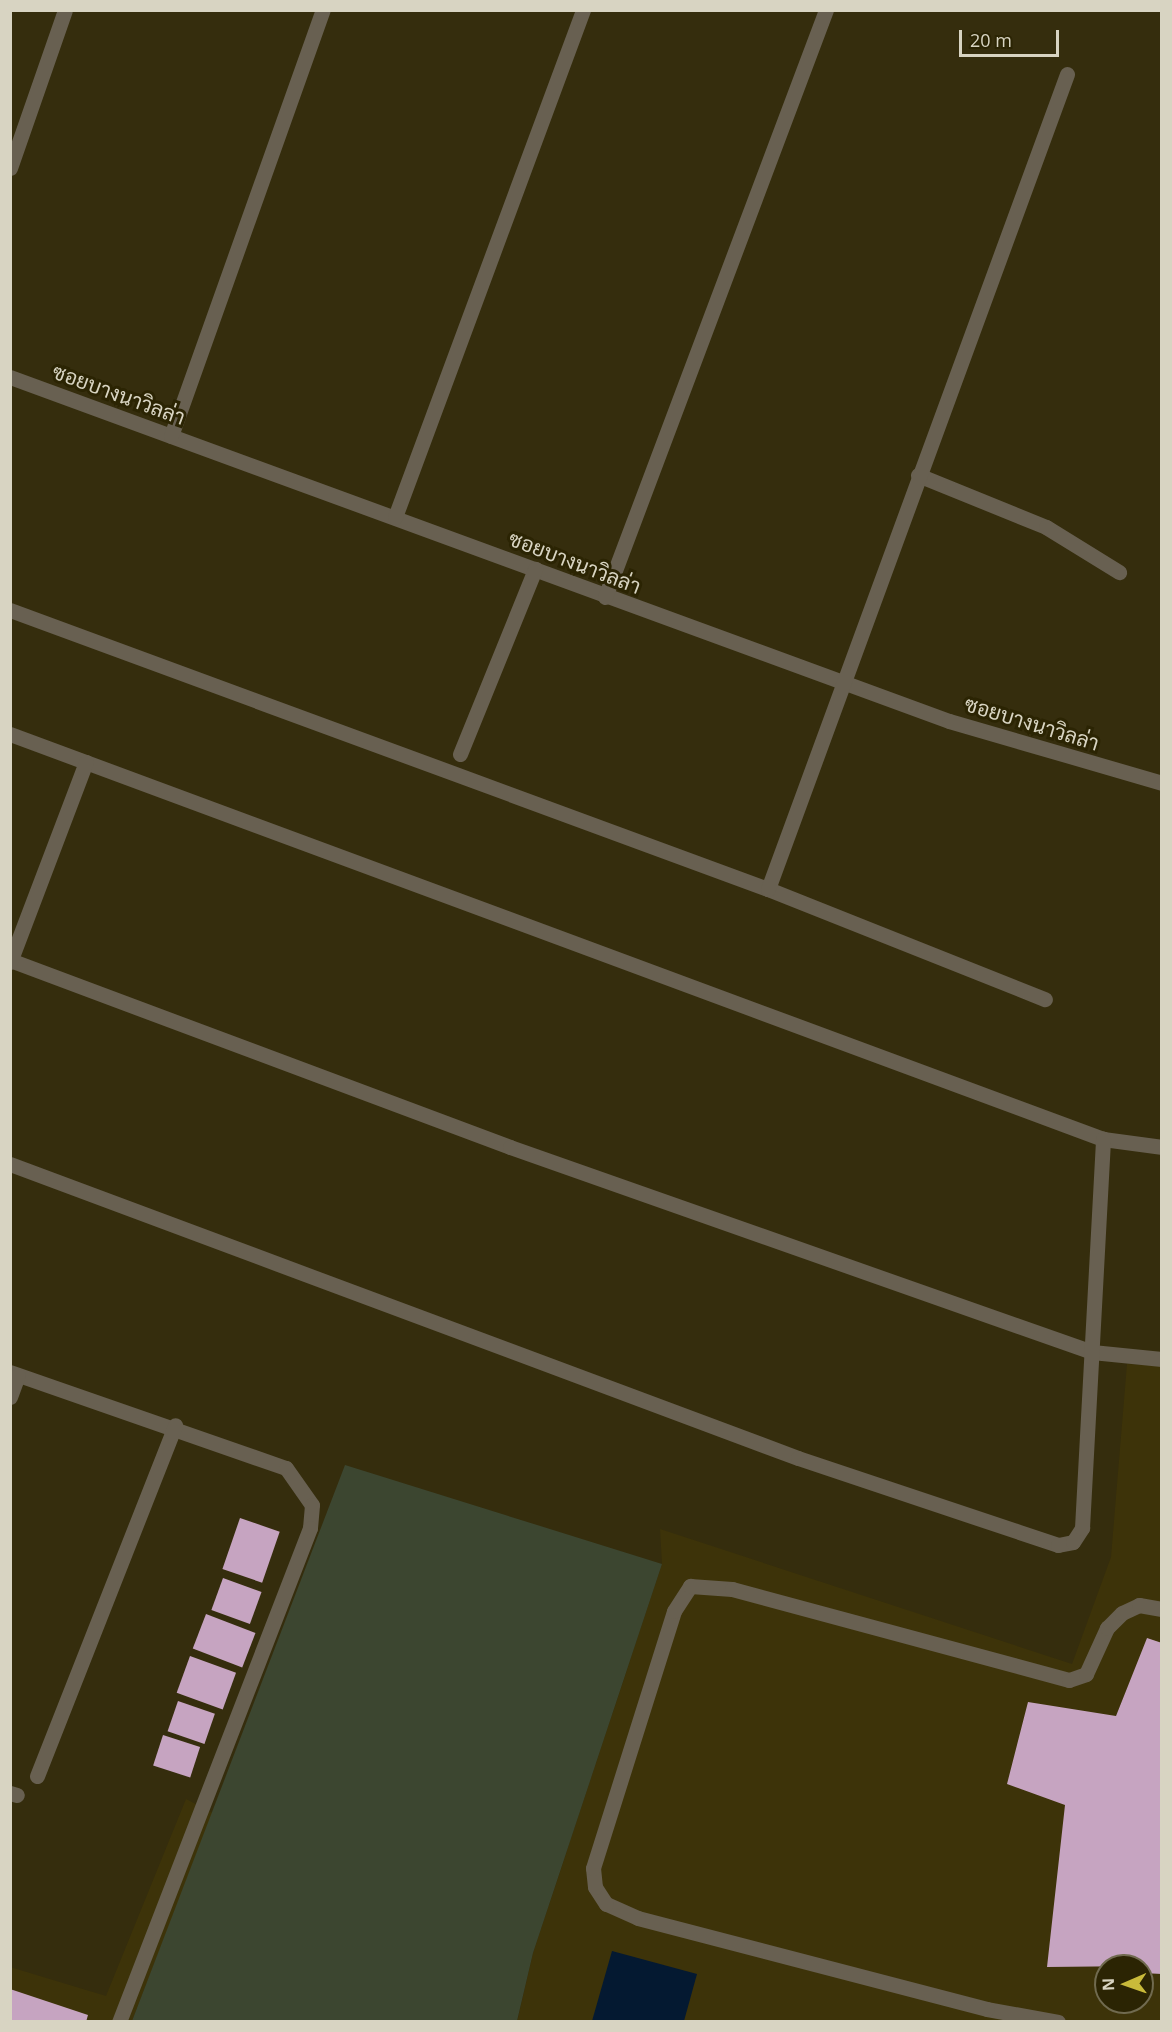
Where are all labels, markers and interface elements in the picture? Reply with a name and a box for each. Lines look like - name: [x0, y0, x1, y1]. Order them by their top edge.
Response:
- scale bar: [962, 18, 1062, 56]
- text: 20 m: [970, 28, 1012, 52]
- street label: ซอยบางนาวิลล่า: [49, 358, 189, 430]
- street label: ซอยบางนาวิลล่า: [505, 525, 645, 599]
- street label: ซอยบางนาวิลล่า: [962, 691, 1102, 755]
- north arrow: [1094, 1954, 1154, 2014]
- text: N: [1097, 1978, 1119, 1991]

